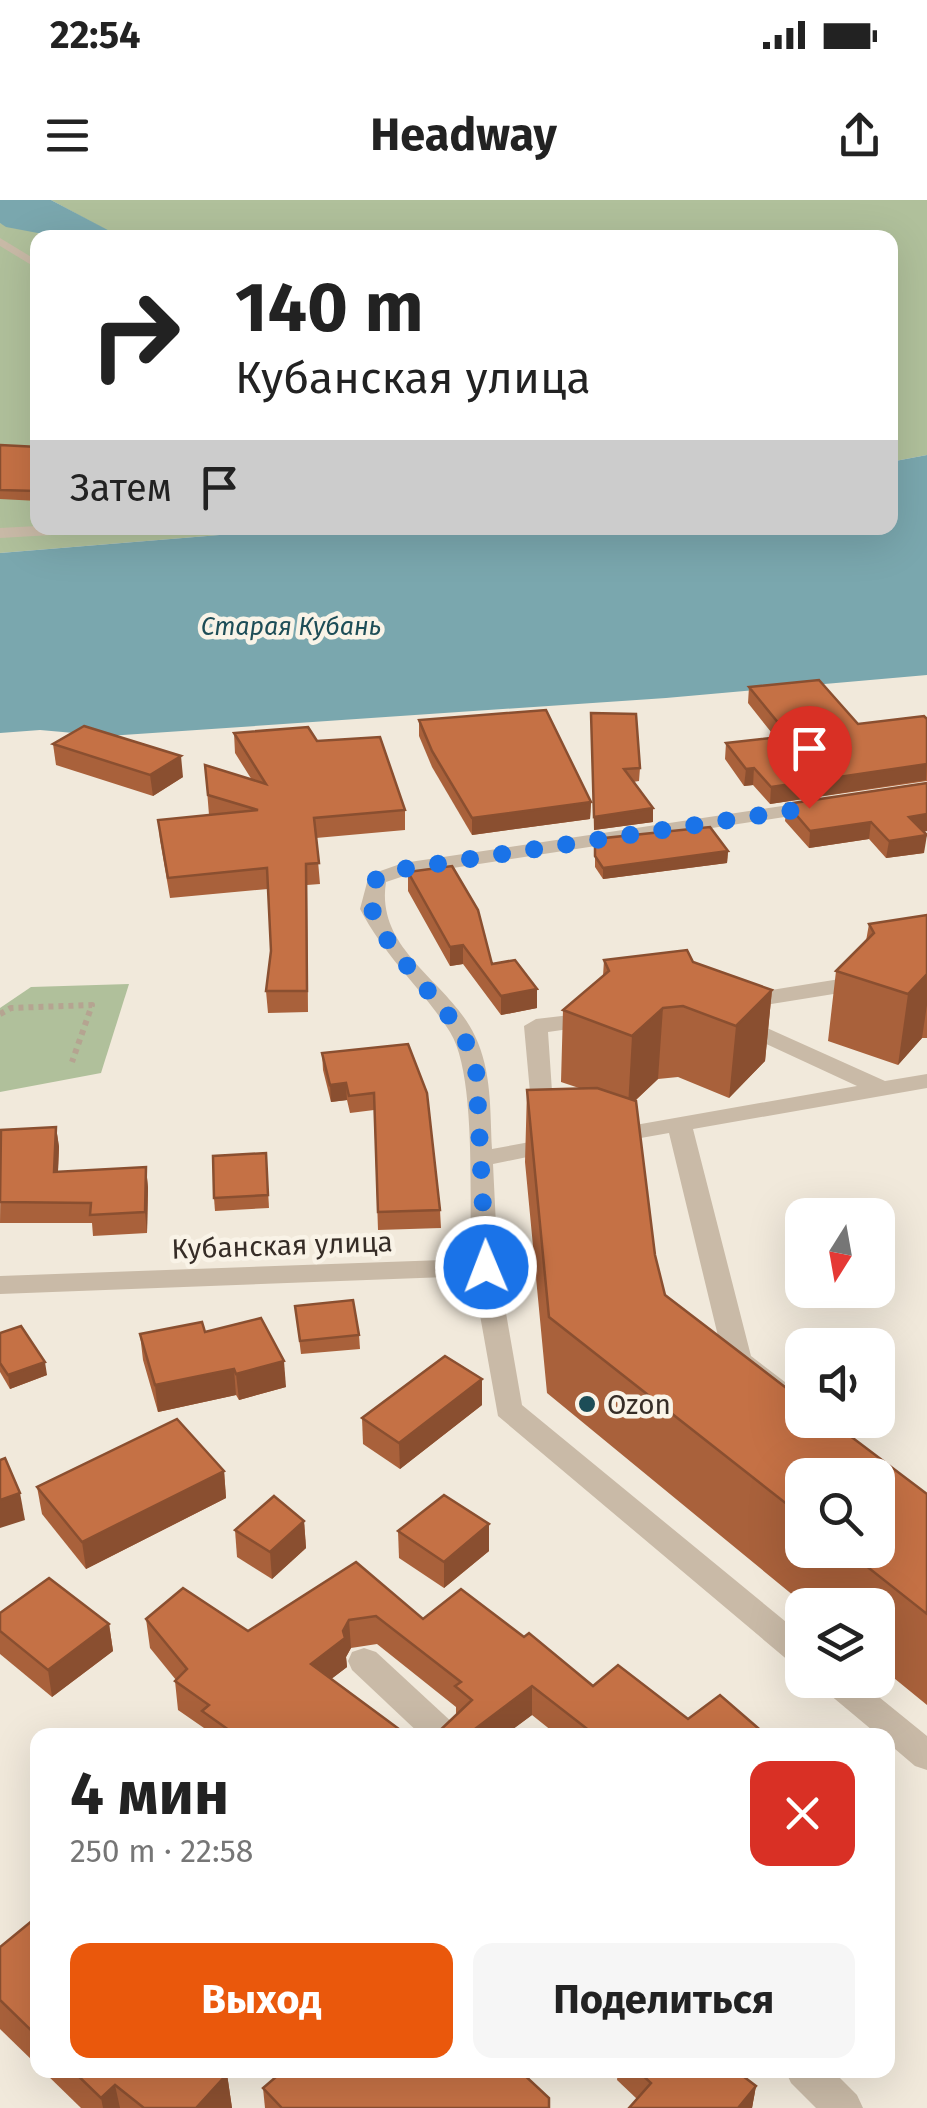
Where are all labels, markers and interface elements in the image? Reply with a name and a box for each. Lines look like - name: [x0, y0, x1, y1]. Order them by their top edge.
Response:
- text: 22:54: [50, 12, 141, 58]
- icon: menu: [40, 108, 95, 163]
- text: Headway: [370, 108, 557, 162]
- icon: share: [832, 108, 887, 163]
- text: 140 m: [235, 266, 424, 350]
- icon: right: [70, 270, 200, 400]
- text: Кубанская улица: [235, 351, 591, 405]
- icon: arrive: [192, 460, 247, 515]
- text: Затем: [70, 465, 172, 511]
- water label: Старая Кубань: [201, 612, 381, 642]
- pin: [767, 706, 852, 809]
- icon: arrive: [782, 721, 837, 776]
- north arrow: [785, 1198, 895, 1308]
- map controls: [785, 1198, 895, 1698]
- position arrow: [434, 1215, 538, 1319]
- street label: Кубанская улица: [171, 1225, 393, 1266]
- button: sound: [785, 1328, 895, 1438]
- place label: Ozon: [607, 1388, 671, 1421]
- marker: Ozon: [576, 1393, 598, 1415]
- button: search: [785, 1458, 895, 1568]
- button: layers: [785, 1588, 895, 1698]
- text: 4 мин: [70, 1758, 229, 1830]
- button: close: [750, 1761, 855, 1866]
- text: 250 m · 22:58: [70, 1832, 253, 1870]
- button: Выход: [70, 1943, 453, 2058]
- button: Поделиться: [473, 1943, 855, 2058]

